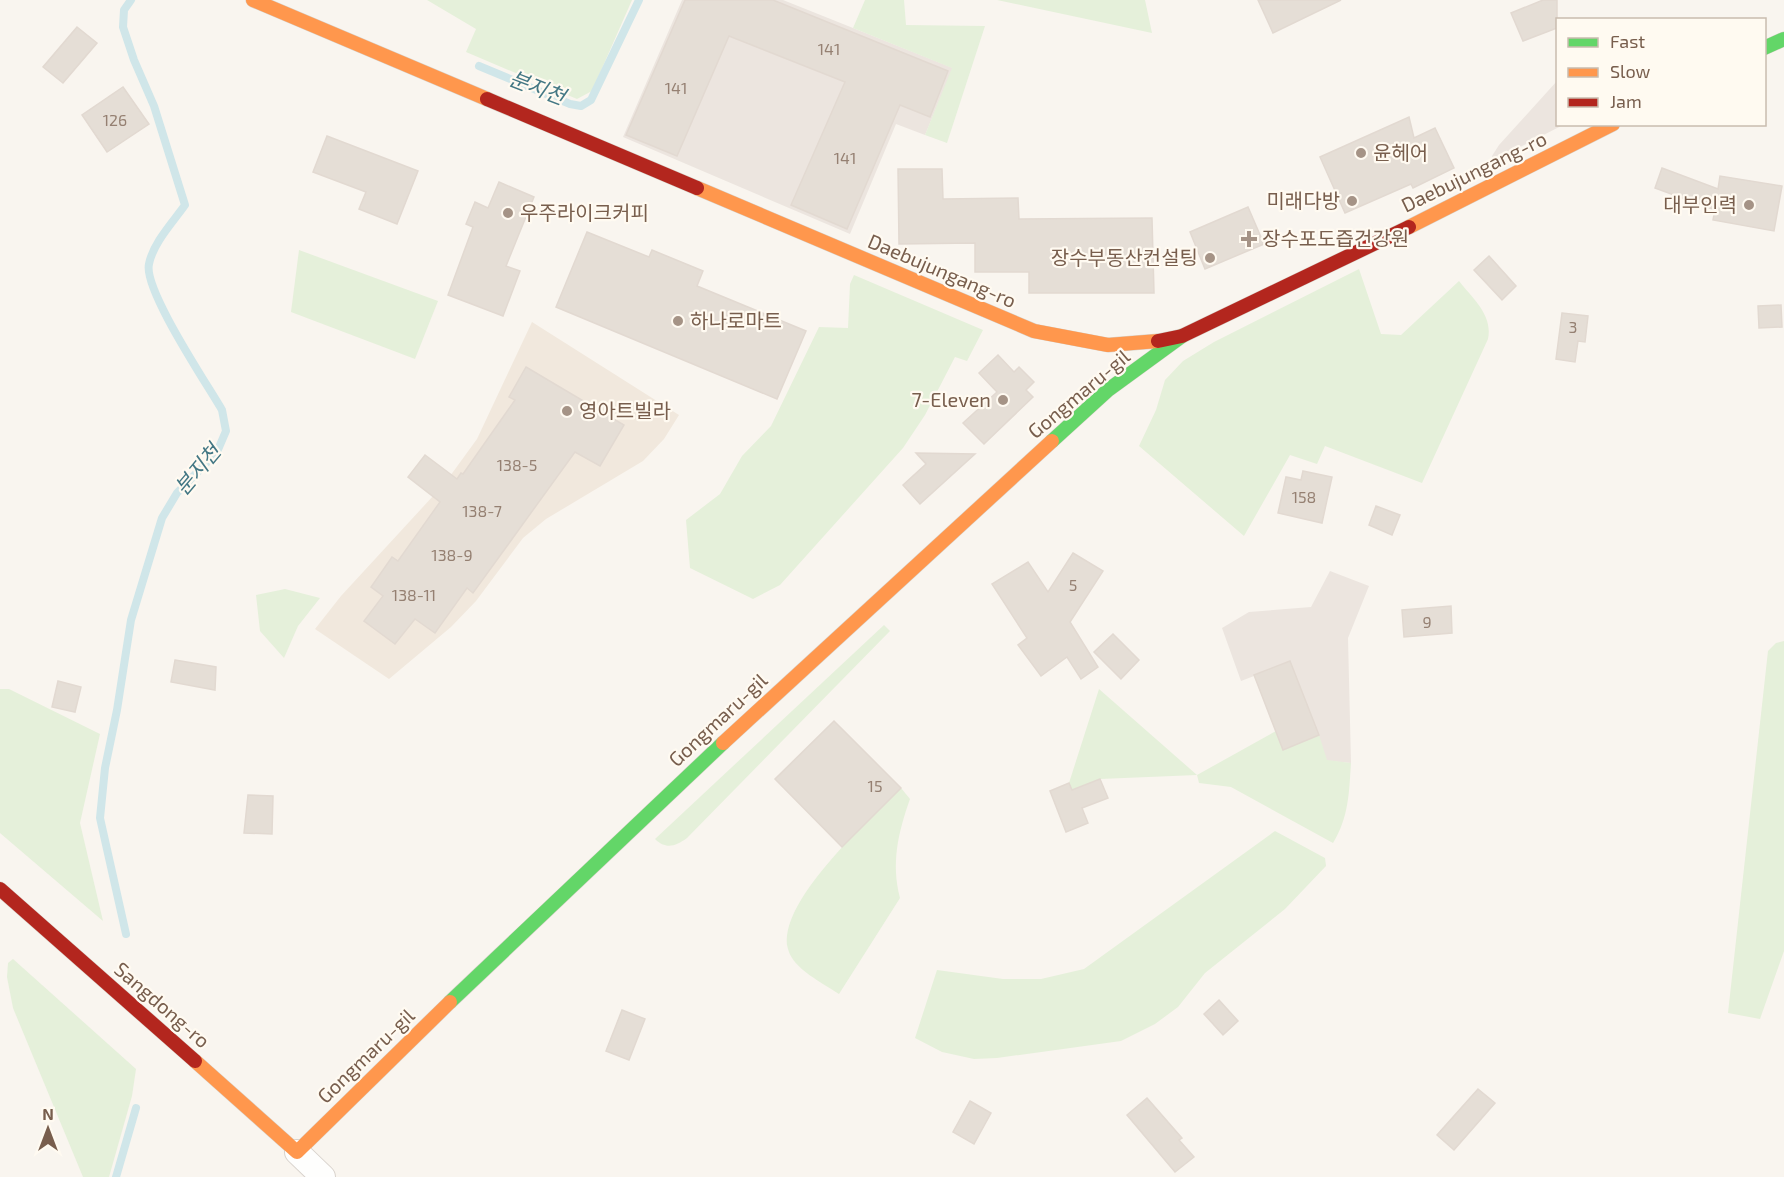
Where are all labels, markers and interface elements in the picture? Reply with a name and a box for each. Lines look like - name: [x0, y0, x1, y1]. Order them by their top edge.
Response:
- legend: [1556, 18, 1766, 126]
- text: Fast: [1610, 30, 1645, 52]
- house number: 141: [818, 39, 840, 58]
- text: Slow: [1610, 60, 1651, 82]
- water label: 분지천: [506, 65, 572, 110]
- house number: 141: [665, 78, 687, 97]
- text: Jam: [1610, 90, 1642, 112]
- house number: 126: [103, 110, 127, 129]
- street label: Daebujungang-ro: [1397, 126, 1550, 217]
- place label: 윤헤어: [1373, 140, 1428, 164]
- marker: 윤헤어: [1354, 146, 1368, 160]
- house number: 141: [834, 148, 856, 167]
- place label: 미래다방: [1266, 188, 1340, 212]
- place label: 대부인력: [1663, 192, 1737, 216]
- marker: 미래다방: [1345, 194, 1359, 208]
- marker: 대부인력: [1742, 198, 1756, 212]
- place label: 우주라이크커피: [520, 200, 649, 224]
- marker: 우주라이크커피: [501, 206, 515, 220]
- place label: 장수포도즙건강원: [1262, 226, 1409, 250]
- street label: Daebujungang-ro: [865, 228, 1020, 312]
- marker: 장수포도즙건강원: [1240, 230, 1258, 248]
- place label: 장수부동산컨설팅: [1051, 245, 1198, 269]
- marker: 장수부동산컨설팅: [1203, 251, 1217, 265]
- place label: 하나로마트: [690, 308, 782, 332]
- marker: 하나로마트: [671, 314, 685, 328]
- house number: 3: [1569, 317, 1577, 336]
- street label: Gongmaru-gil: [1023, 344, 1134, 443]
- place label: 7-Eleven: [912, 387, 991, 411]
- marker: 7-Eleven: [996, 393, 1010, 407]
- place label: 영아트빌라: [579, 398, 671, 422]
- marker: 영아트빌라: [560, 404, 574, 418]
- water label: 분지천: [169, 437, 227, 499]
- house number: 138-5: [497, 455, 537, 474]
- house number: 158: [1292, 487, 1316, 506]
- house number: 138-7: [462, 501, 502, 520]
- house number: 138-9: [431, 545, 473, 564]
- house number: 5: [1069, 575, 1077, 594]
- house number: 138-11: [392, 585, 436, 604]
- house number: 9: [1422, 612, 1432, 631]
- street label: Gongmaru-gil: [663, 668, 771, 771]
- house number: 15: [868, 776, 882, 795]
- street label: Sangdong-ro: [110, 956, 215, 1052]
- street label: Gongmaru-gil: [312, 1003, 419, 1108]
- north arrow: [18, 1099, 78, 1159]
- text: N: [42, 1104, 54, 1123]

